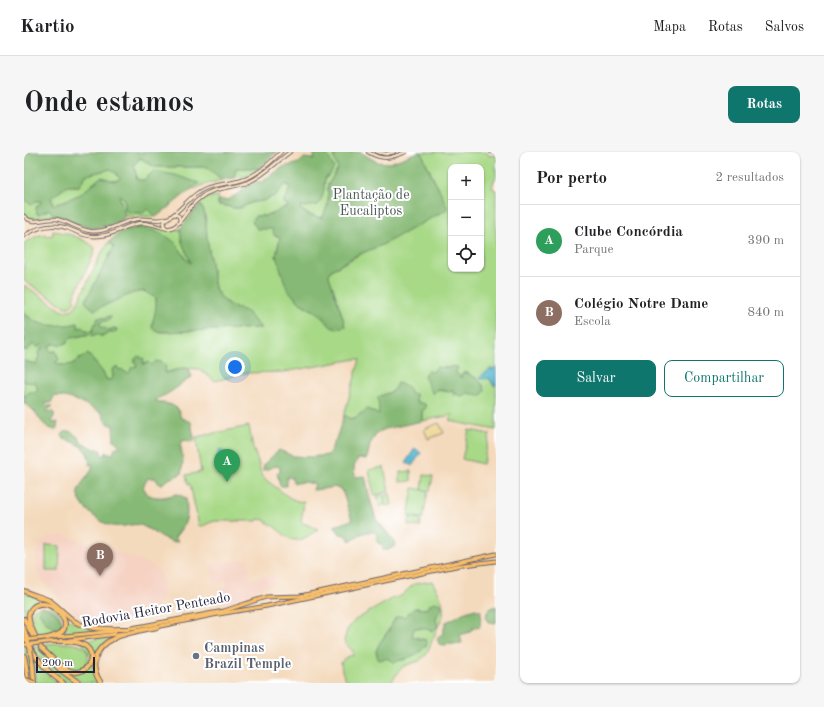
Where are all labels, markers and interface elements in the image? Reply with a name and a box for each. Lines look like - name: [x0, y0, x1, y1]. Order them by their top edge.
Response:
- text: Kartio: [20, 18, 75, 37]
- text: Mapa: [653, 20, 686, 34]
- text: Rotas: [708, 20, 743, 34]
- text: Salvos: [765, 20, 804, 34]
- button: Rotas: [728, 86, 800, 123]
- text: Onde estamos: [24, 90, 194, 118]
- map controls: [448, 164, 484, 272]
- button: +: [448, 164, 484, 200]
- text: Por perto: [536, 170, 607, 187]
- text: 2 resultados: [716, 171, 784, 184]
- park label: Plantação de Eucaliptos: [332, 188, 410, 218]
- button: −: [448, 200, 484, 236]
- text: Clube Concórdia: [574, 225, 683, 240]
- text: A: [544, 234, 554, 247]
- text: 390 m: [747, 234, 784, 247]
- button: locate: [448, 236, 484, 272]
- text: Parque: [574, 243, 613, 256]
- text: Colégio Notre Dame: [574, 297, 708, 312]
- text: B: [544, 306, 554, 319]
- text: 840 m: [747, 306, 784, 319]
- text: Escola: [574, 315, 611, 328]
- your location: [225, 357, 245, 377]
- button: Salvar: [536, 360, 656, 397]
- button: Compartilhar: [664, 360, 784, 397]
- pin: A: [214, 449, 240, 482]
- pin: B: [87, 543, 113, 576]
- street label: Rodovia Heitor Penteado: [81, 590, 231, 630]
- place label: Campinas Brazil Temple: [204, 641, 291, 671]
- marker: Campinas Brazil Temple: [191, 651, 201, 661]
- scale bar: [36, 655, 95, 674]
- text: 200 m: [42, 658, 73, 669]

